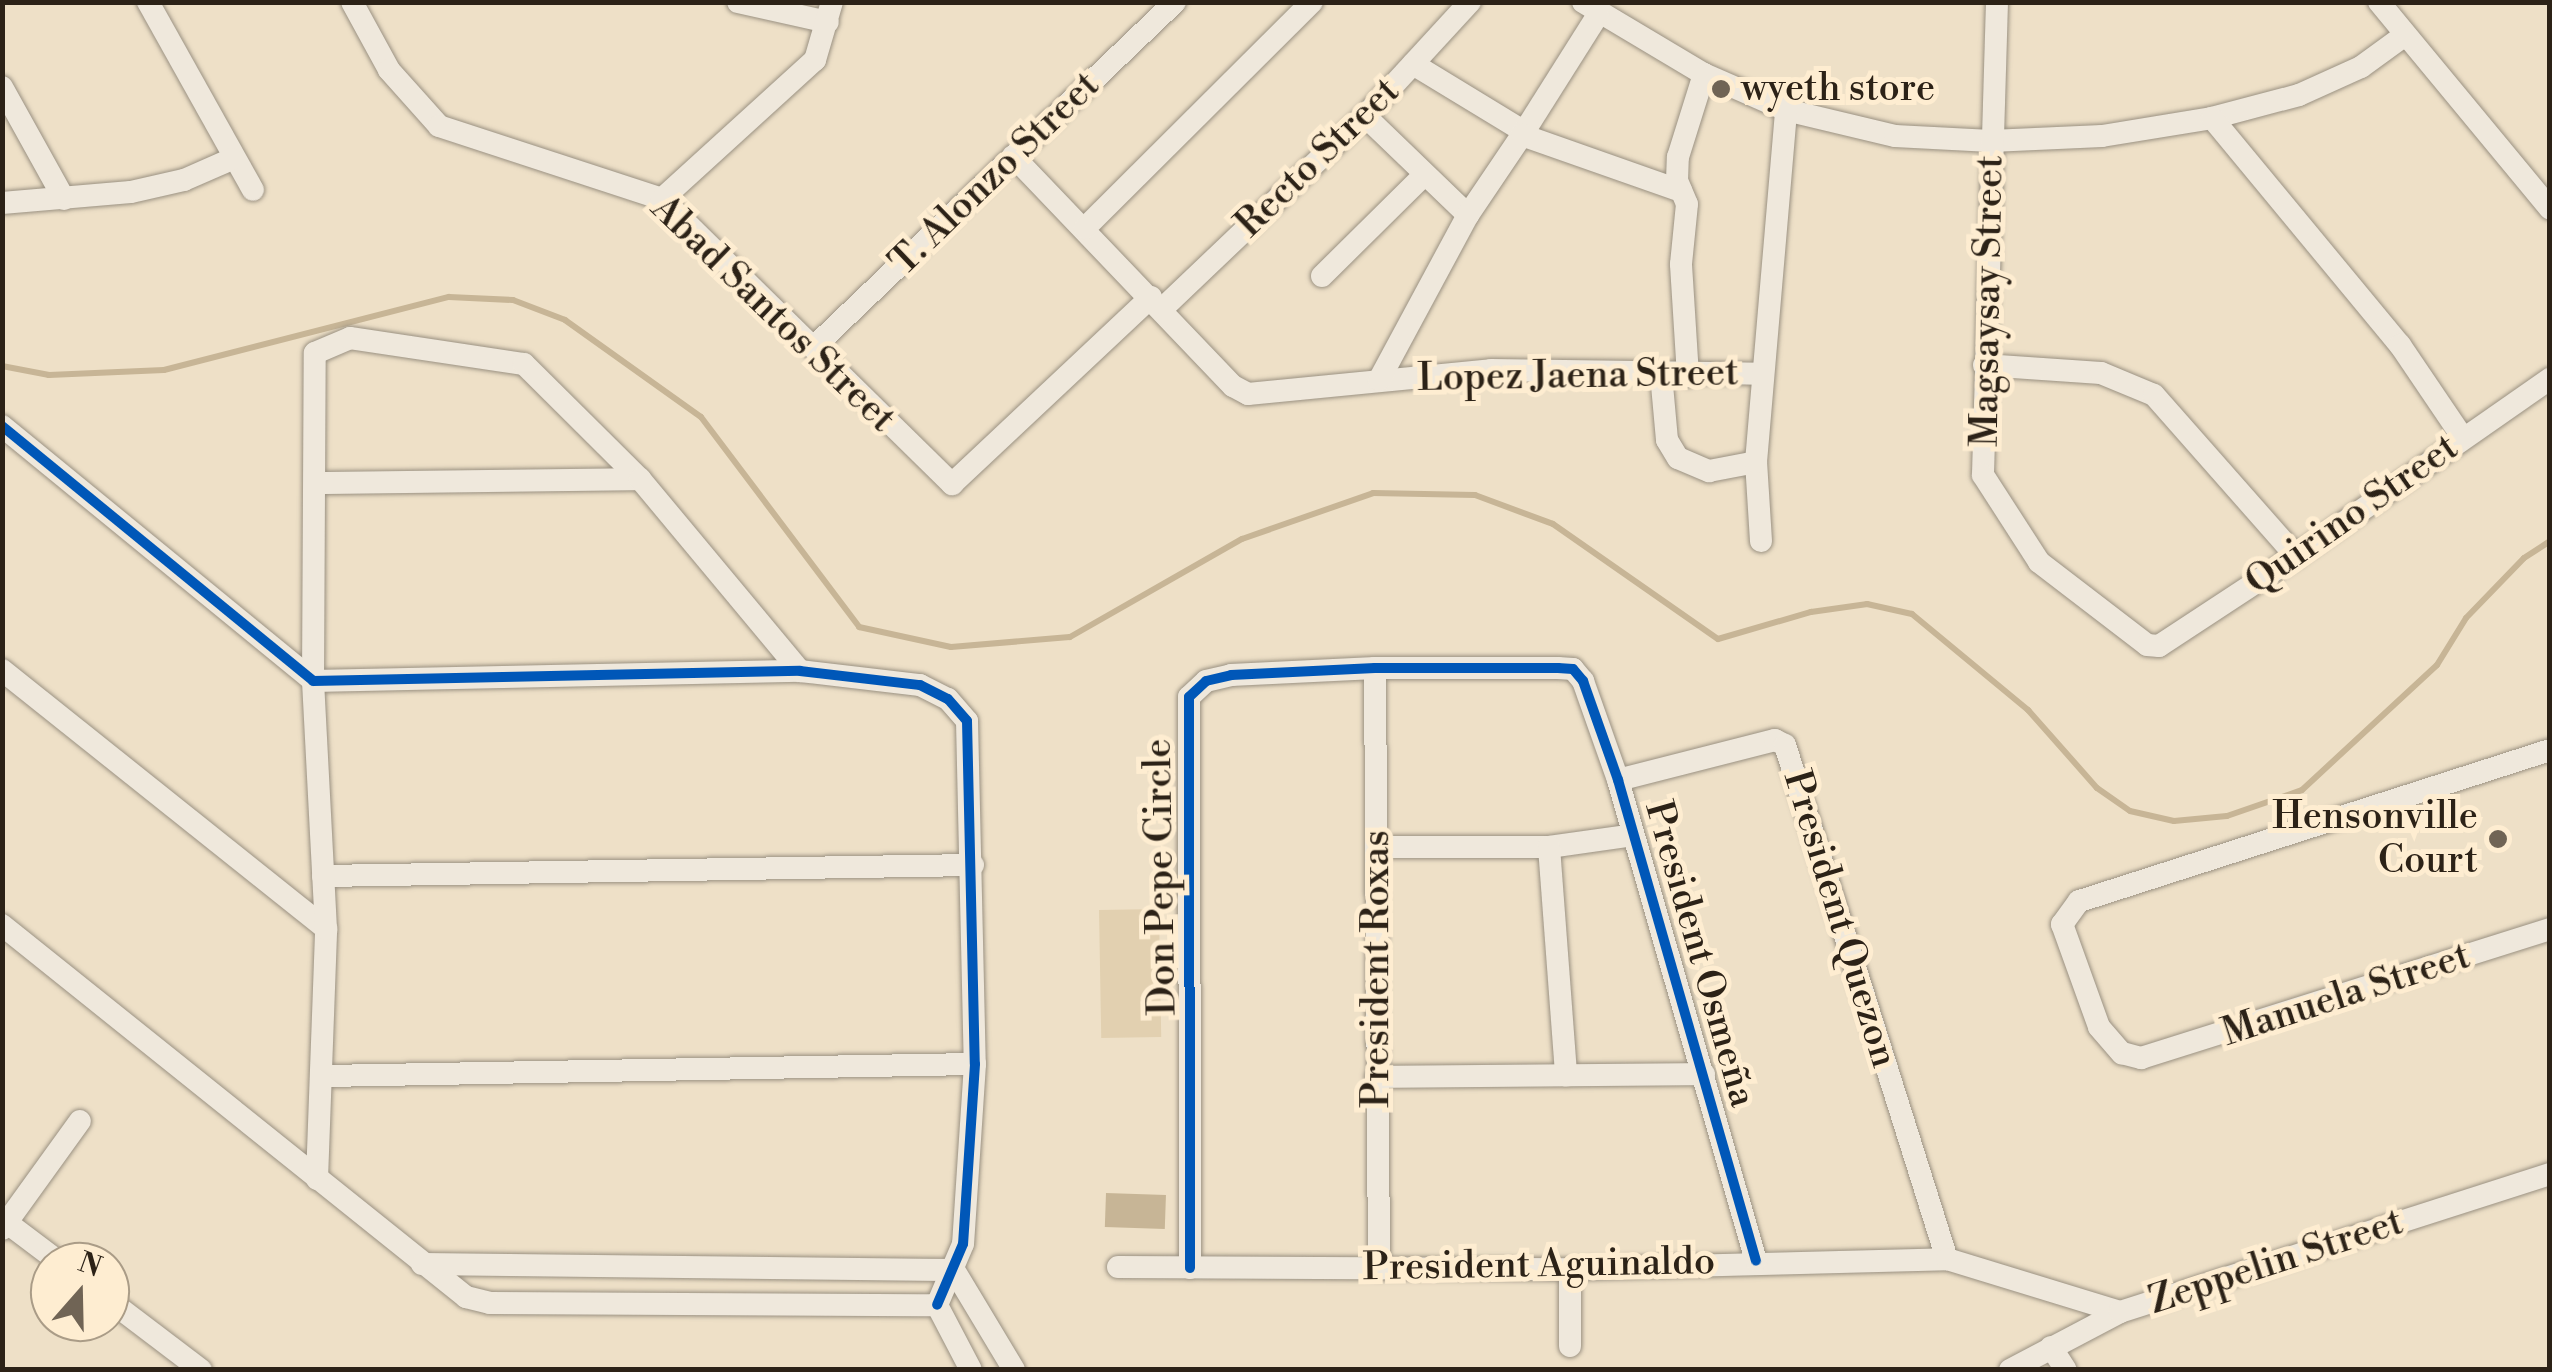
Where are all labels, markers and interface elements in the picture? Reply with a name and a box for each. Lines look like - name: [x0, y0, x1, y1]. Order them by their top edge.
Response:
- street label: T. Alonzo Street: [881, 63, 1109, 285]
- place label: wyeth store: [1741, 66, 1935, 112]
- street label: Recto Street: [1227, 69, 1409, 247]
- marker: wyeth store: [1710, 78, 1732, 100]
- street label: Magsaysay Street: [1963, 155, 2013, 447]
- street label: Abad Santos Street: [642, 186, 904, 442]
- street label: Lopez Jaena Street: [1417, 350, 1739, 402]
- street label: Quirino Street: [2237, 425, 2467, 605]
- street label: Don Pepe Circle: [1136, 738, 1186, 1016]
- street label: President Quezon: [1773, 765, 1907, 1073]
- place label: Hensonville Court: [2272, 794, 2478, 884]
- street label: President Osmeña: [1635, 796, 1765, 1112]
- marker: Hensonville Court: [2487, 828, 2509, 850]
- street label: President Roxas: [1354, 830, 1400, 1108]
- street label: Manuela Street: [2216, 933, 2476, 1057]
- street label: Zeppelin Street: [2143, 1199, 2409, 1325]
- street label: President Aguinaldo: [1362, 1239, 1716, 1291]
- north arrow: [30, 1242, 130, 1342]
- text: N: [73, 1245, 106, 1285]

